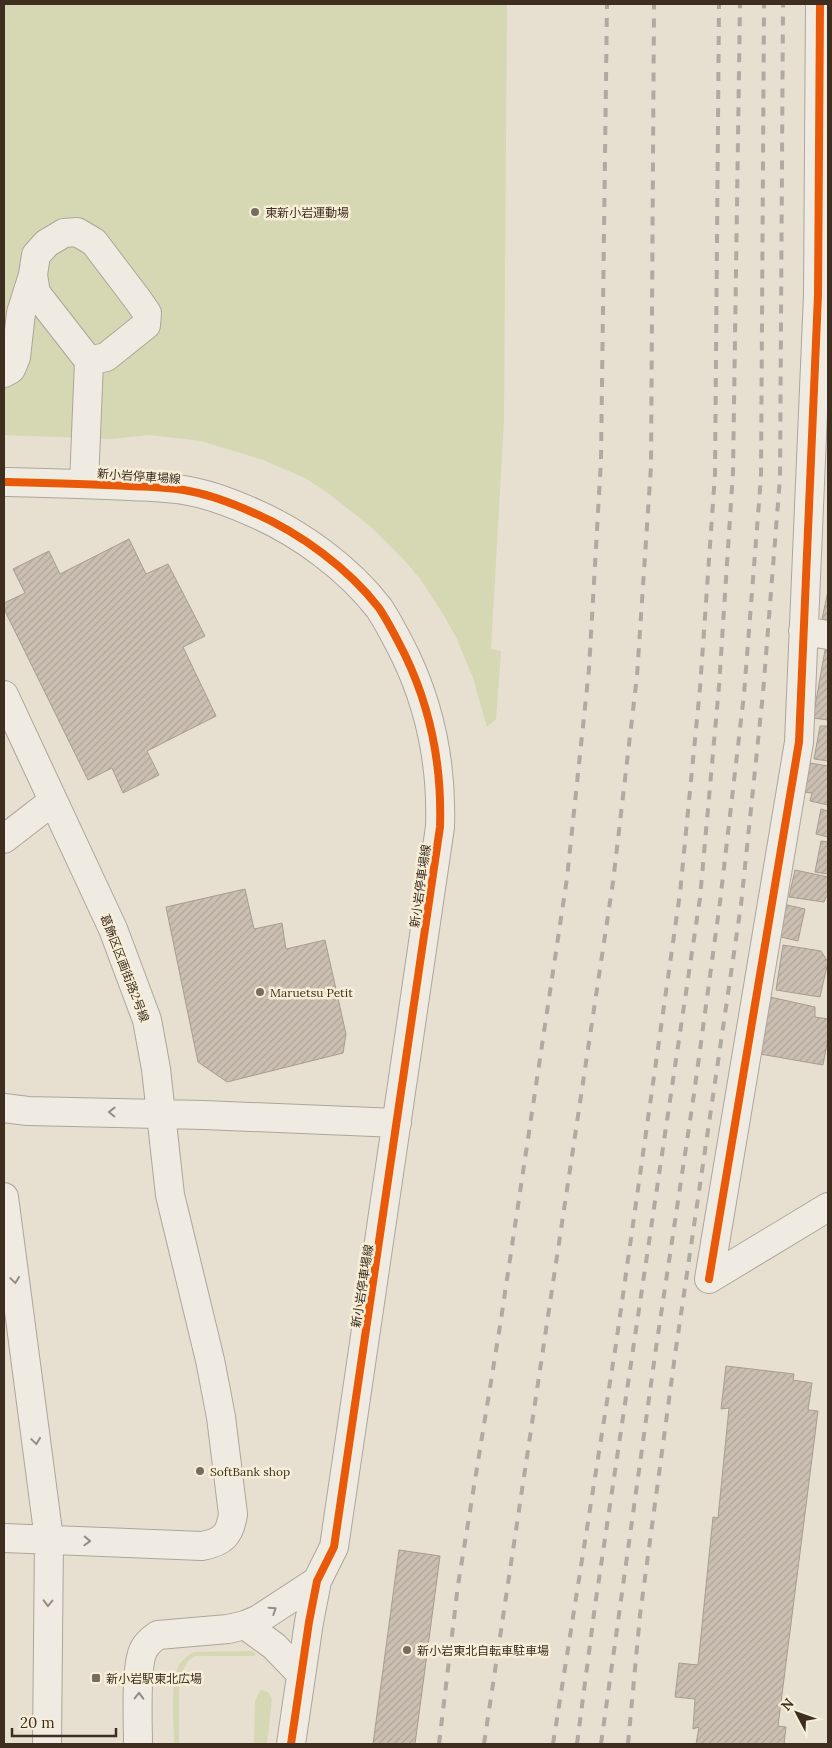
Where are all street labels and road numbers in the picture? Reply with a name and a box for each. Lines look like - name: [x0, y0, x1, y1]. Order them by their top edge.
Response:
- street label: 新小岩停車場線: [97, 466, 181, 486]
- street label: 新小岩停車場線: [407, 843, 433, 929]
- street label: 葛飾区区画街路2号線: [97, 912, 153, 1024]
- street label: 新小岩停車場線: [348, 1243, 376, 1329]

